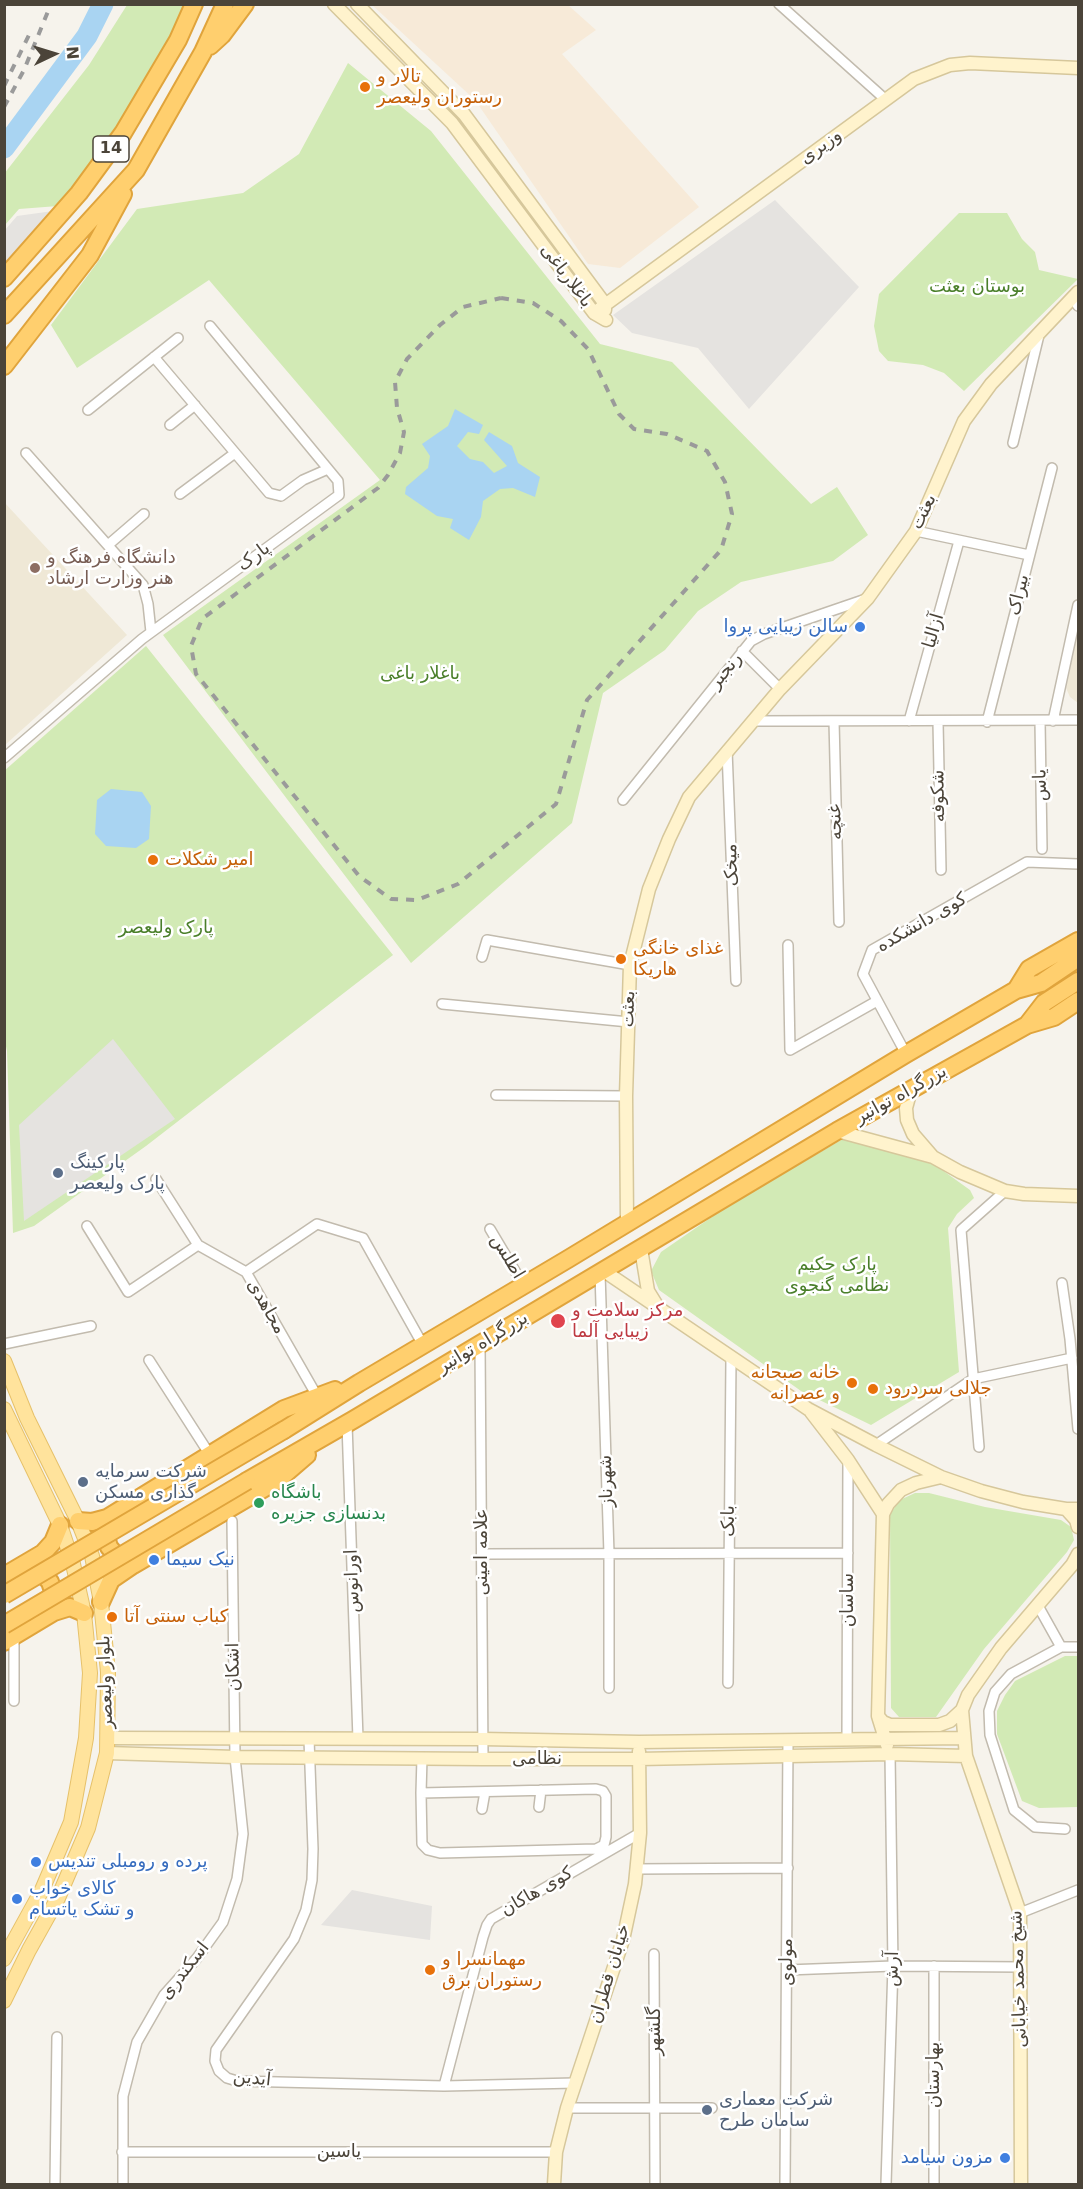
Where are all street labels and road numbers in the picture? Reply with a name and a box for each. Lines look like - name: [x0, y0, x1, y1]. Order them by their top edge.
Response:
- street label: وزیری: [796, 125, 846, 169]
- road number: 14: [93, 136, 129, 162]
- street label: باغلارباغی: [535, 240, 597, 312]
- street label: بعثت: [906, 491, 942, 533]
- street label: پارک: [233, 538, 275, 576]
- street label: بیراک: [1004, 572, 1034, 618]
- street label: آزالیا: [919, 611, 949, 651]
- street label: رنجبر: [705, 648, 747, 694]
- street label: یاس: [1030, 769, 1052, 801]
- street label: شکوفه: [928, 770, 950, 822]
- street label: غنچه: [825, 804, 847, 840]
- street label: میخک: [720, 843, 744, 887]
- street label: کوی دانشکده: [873, 889, 971, 957]
- street label: بعثت: [618, 990, 640, 1028]
- street label: بزرگراه توانیر: [851, 1061, 951, 1129]
- street label: اطلس: [485, 1231, 529, 1283]
- street label: مجاهدی: [242, 1276, 290, 1338]
- street label: بزرگراه توانیر: [434, 1307, 532, 1379]
- street label: شهرناز: [595, 1454, 619, 1508]
- street label: بابک: [718, 1505, 740, 1537]
- street label: علامه امینی: [471, 1508, 493, 1596]
- street label: اورانوس: [341, 1549, 365, 1613]
- street label: ساسان: [837, 1573, 859, 1627]
- street label: بلوار ولیعصر: [94, 1635, 118, 1729]
- street label: اشکان: [223, 1642, 245, 1692]
- street label: نظامی: [512, 1748, 562, 1770]
- street label: کوی هاکان: [497, 1863, 577, 1921]
- street label: شیخ محمد خیابانی: [1006, 1910, 1032, 2048]
- street label: خیابان قطران: [585, 1922, 635, 2026]
- street label: اسکندری: [156, 1938, 214, 2004]
- street label: مولوی: [776, 1938, 798, 1986]
- street label: آرش: [882, 1951, 904, 1987]
- street label: گلشهر: [644, 2007, 666, 2055]
- street label: بهارستان: [923, 2042, 945, 2108]
- street label: آیدین: [232, 2066, 272, 2092]
- street label: یاسین: [317, 2141, 361, 2163]

